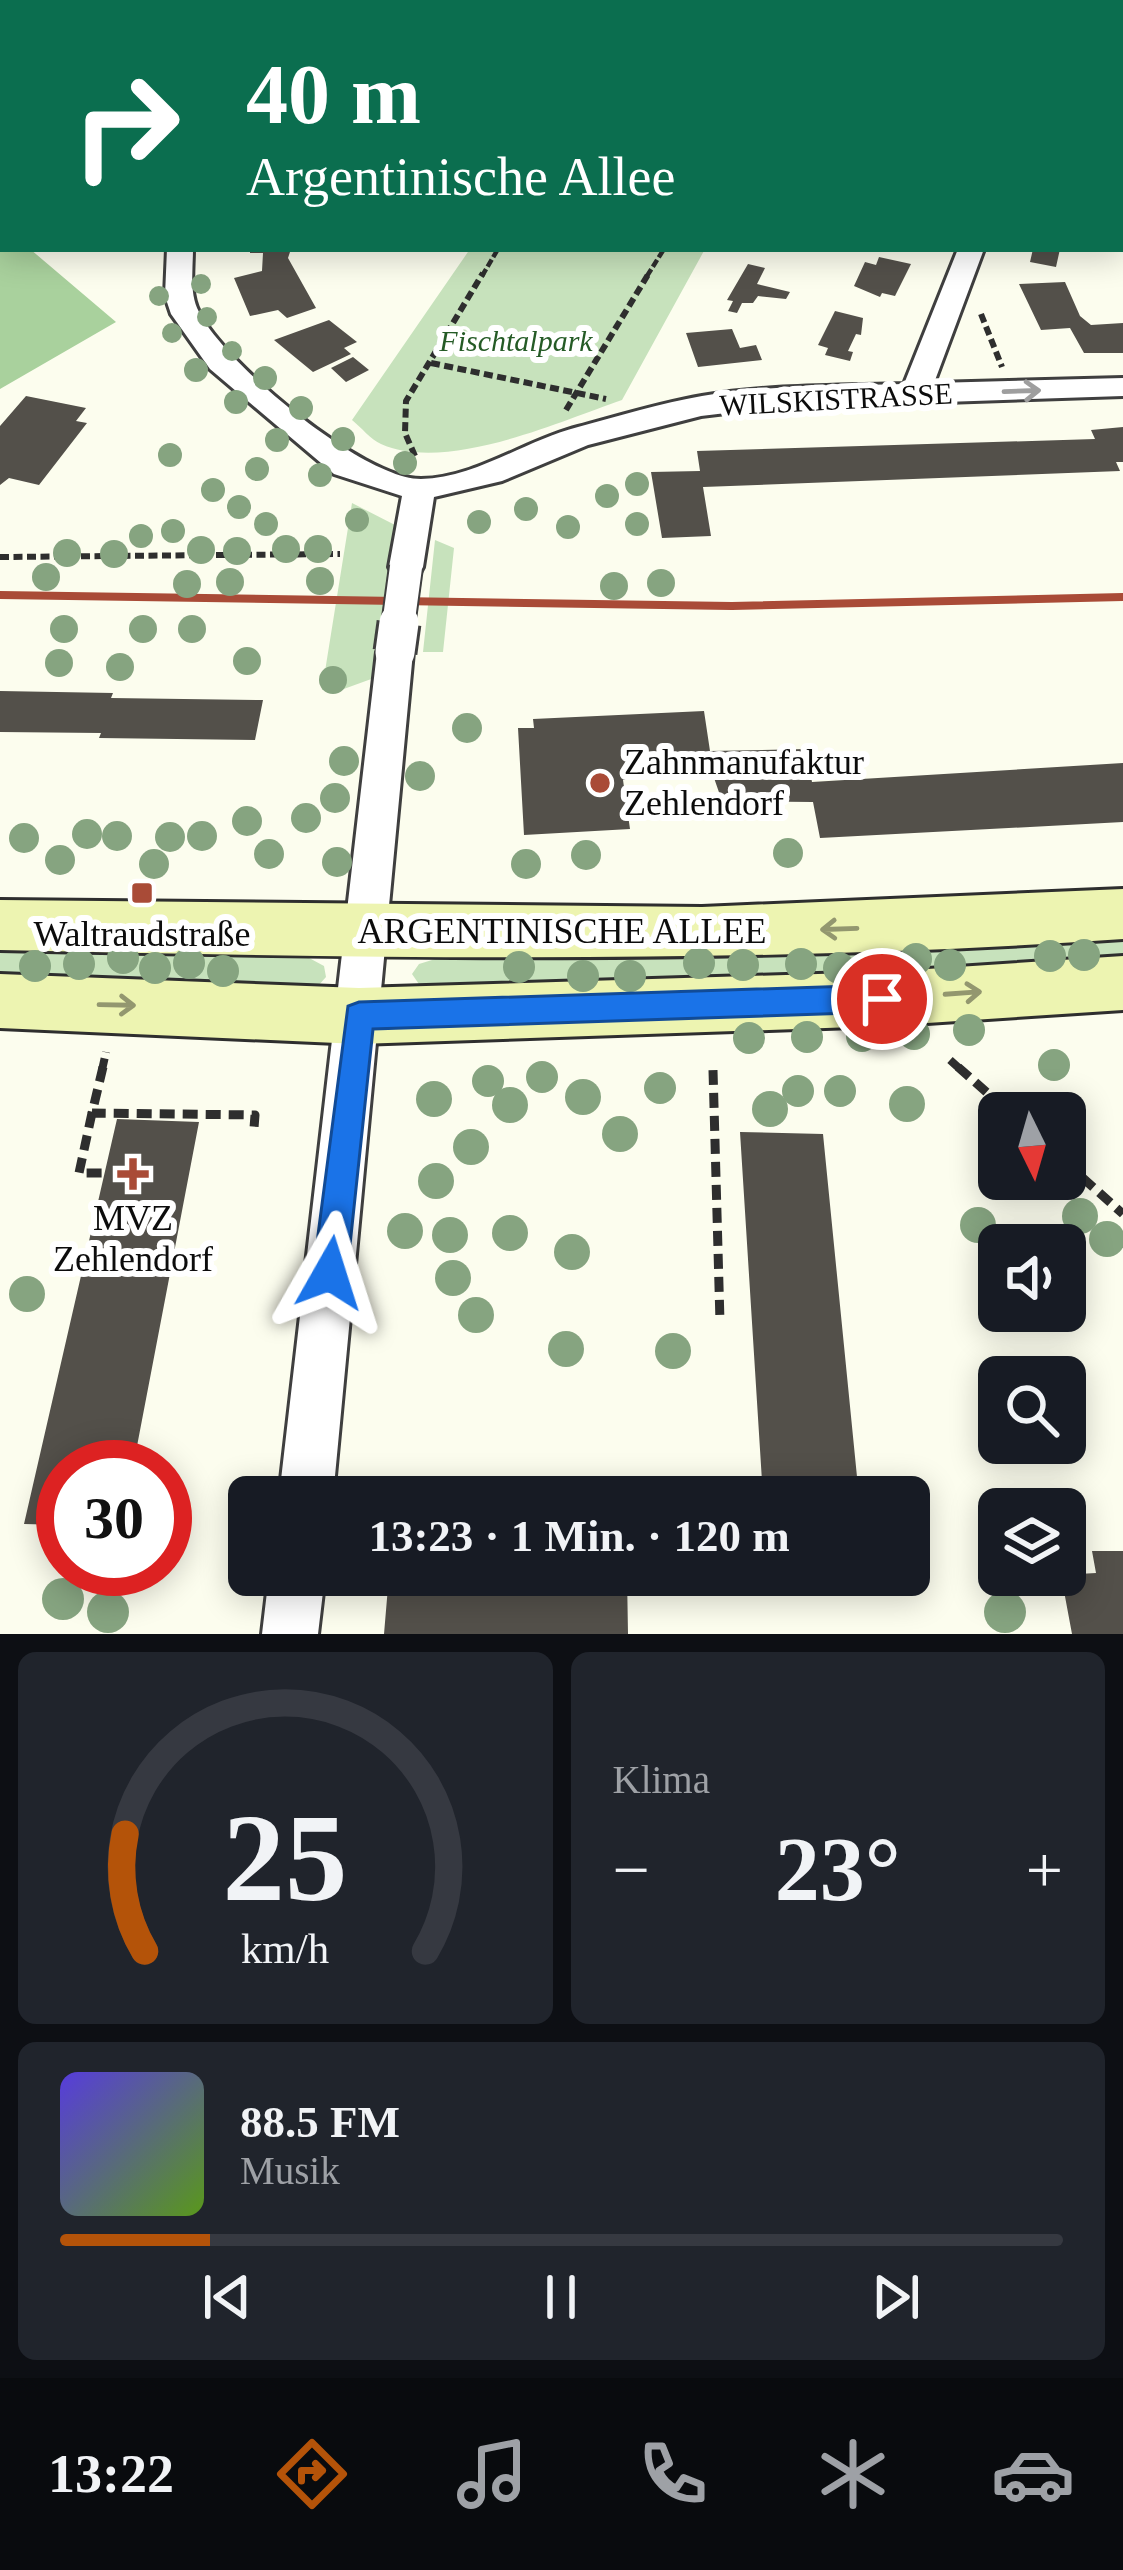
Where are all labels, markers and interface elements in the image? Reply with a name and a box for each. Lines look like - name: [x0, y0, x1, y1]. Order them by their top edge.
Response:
- icon: right: [48, 48, 204, 204]
- text: 40 m: [246, 48, 421, 141]
- text: Argentinische Allee: [246, 147, 675, 207]
- park label: Fischtalpark: [438, 324, 593, 357]
- street label: WILSKISTRASSE: [719, 376, 953, 422]
- one-way arrow: [1002, 379, 1041, 402]
- place label: Zahnmanufaktur Zehlendorf: [624, 742, 864, 823]
- marker: Zahnmanufaktur Zehlendorf: [587, 770, 613, 796]
- marker: Waltraudstraße: [129, 880, 155, 906]
- street label: ARGENTINISCHE ALLEE: [358, 911, 766, 951]
- place label: Waltraudstraße: [33, 914, 251, 954]
- one-way arrow: [820, 918, 859, 941]
- pin: [831, 948, 933, 1050]
- icon: arrive: [849, 966, 915, 1032]
- one-way arrow: [943, 982, 982, 1005]
- one-way arrow: [97, 994, 136, 1017]
- north arrow: [978, 1092, 1086, 1200]
- map controls: [978, 1092, 1086, 1596]
- marker: MVZ Zehlendorf: [117, 1158, 149, 1190]
- place label: MVZ Zehlendorf: [53, 1198, 213, 1279]
- position arrow: [267, 1210, 393, 1336]
- button: sound: [978, 1224, 1086, 1332]
- button: search: [978, 1356, 1086, 1464]
- speed limit sign: 30: [36, 1440, 192, 1596]
- button: layers: [978, 1488, 1086, 1596]
- text: 13:23 · 1 Min. · 120 m: [368, 1511, 790, 1561]
- text: Klima: [613, 1758, 710, 1801]
- text: 25: [223, 1789, 348, 1927]
- text: 23°: [775, 1820, 901, 1919]
- text: −: [613, 1833, 650, 1906]
- text: +: [1026, 1833, 1063, 1906]
- text: km/h: [241, 1925, 329, 1972]
- text: 88.5 FM: [240, 2097, 400, 2147]
- text: Musik: [240, 2149, 340, 2192]
- icon: previous: [194, 2264, 260, 2330]
- icon: pause: [528, 2264, 594, 2330]
- icon: next: [863, 2264, 929, 2330]
- icon: directions: [270, 2432, 354, 2516]
- icon: music: [450, 2432, 534, 2516]
- icon: phone: [631, 2432, 715, 2516]
- icon: climate: [811, 2432, 895, 2516]
- icon: car: [991, 2432, 1075, 2516]
- text: 13:22: [48, 2444, 174, 2504]

